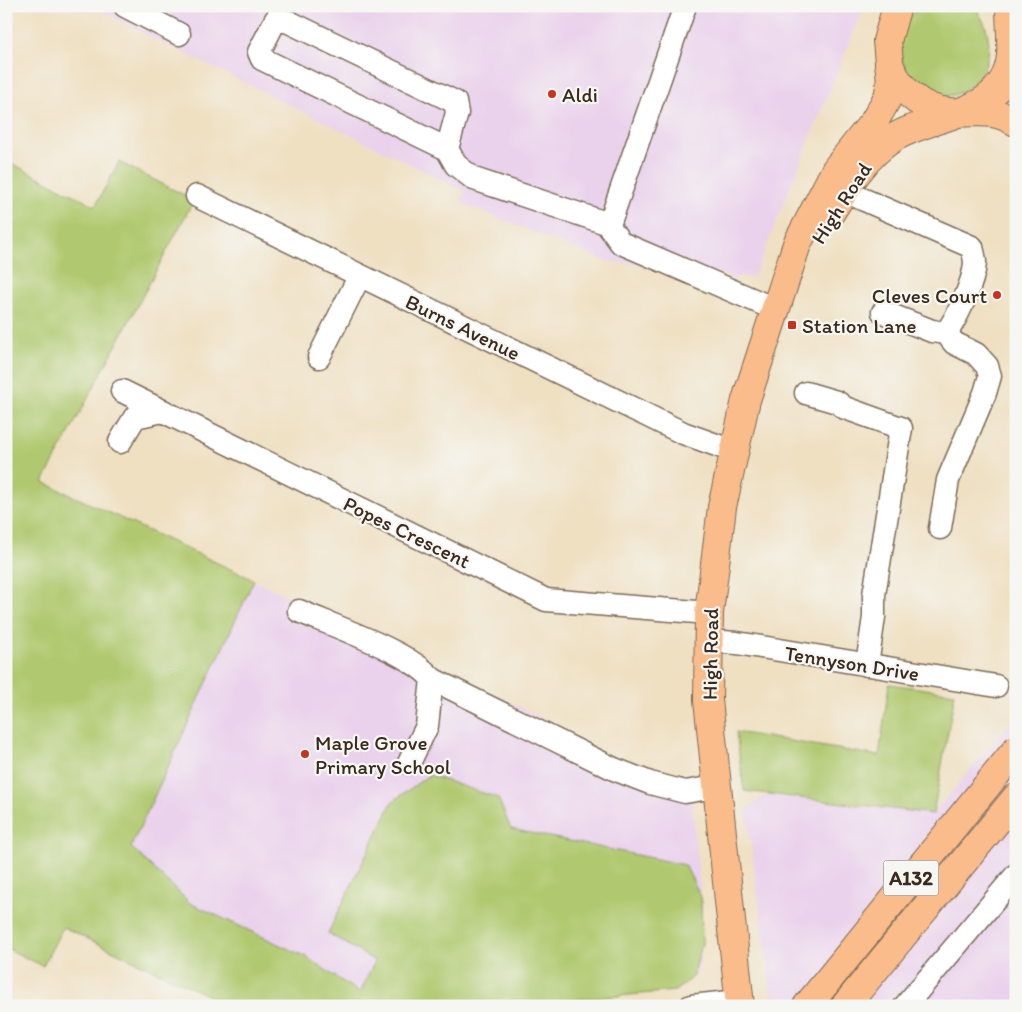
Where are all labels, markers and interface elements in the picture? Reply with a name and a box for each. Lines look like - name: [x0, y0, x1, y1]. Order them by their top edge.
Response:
- place label: Aldi: [562, 82, 598, 107]
- marker: Aldi: [546, 88, 558, 100]
- street label: High Road: [805, 157, 877, 248]
- place label: Cleves Court: [872, 283, 987, 308]
- street label: Burns Avenue: [402, 288, 524, 366]
- marker: Cleves Court: [991, 289, 1003, 301]
- place label: Station Lane: [802, 313, 917, 338]
- marker: Station Lane: [786, 319, 798, 331]
- street label: Popes Crescent: [340, 491, 475, 574]
- street label: High Road: [697, 607, 723, 700]
- street label: Tennyson Drive: [783, 640, 921, 686]
- place label: Maple Grove Primary School: [315, 730, 451, 779]
- marker: Maple Grove Primary School: [299, 748, 311, 760]
- road number: A132: [884, 860, 938, 896]

